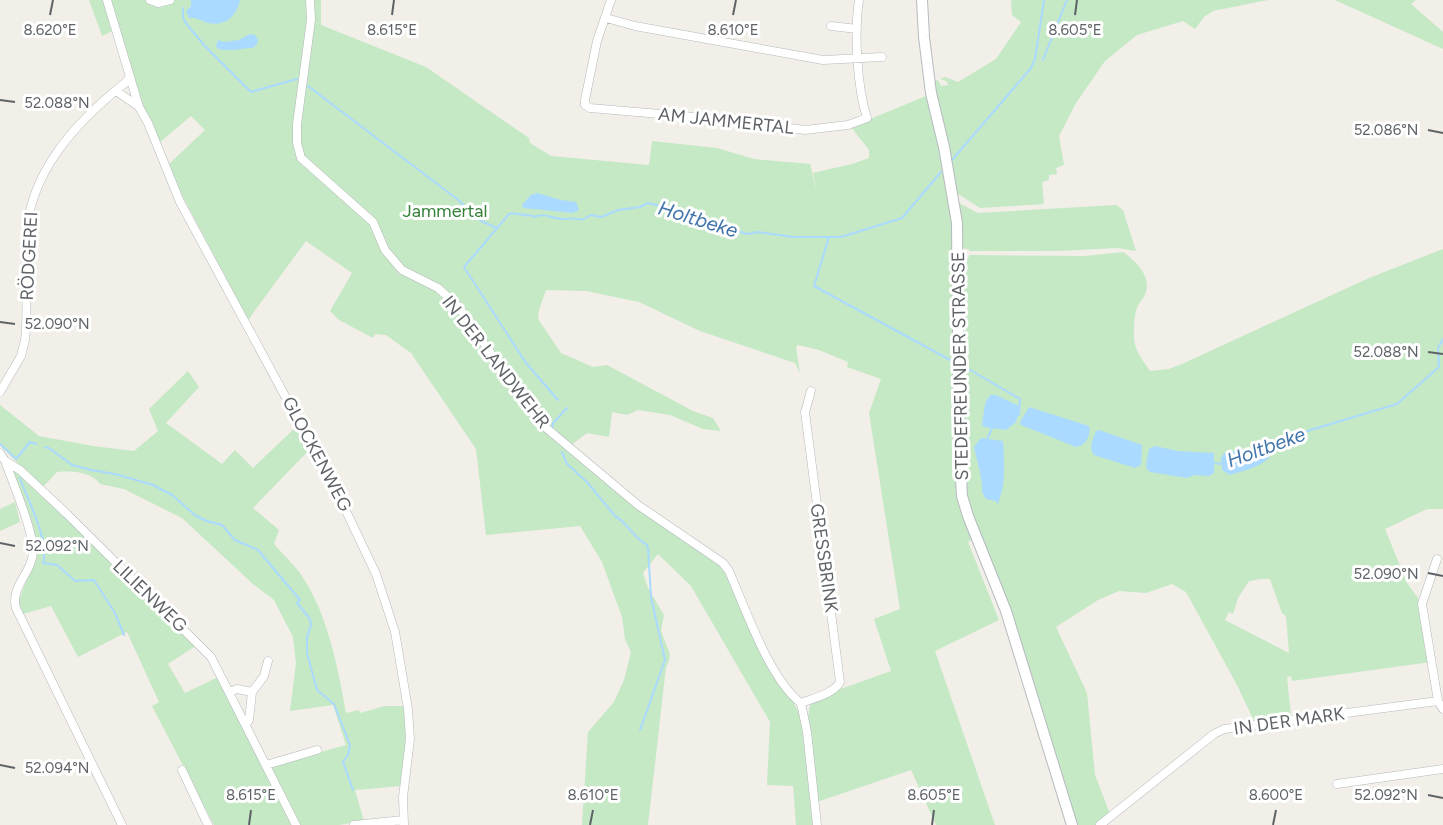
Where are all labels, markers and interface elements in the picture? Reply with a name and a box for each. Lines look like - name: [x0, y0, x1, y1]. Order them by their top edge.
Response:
- text: 8.620°E: [23, 21, 77, 39]
- text: 8.615°E: [367, 21, 417, 39]
- text: 8.610°E: [707, 21, 759, 39]
- text: 8.605°E: [1048, 21, 1102, 39]
- text: 52.088°N: [24, 94, 90, 112]
- street label: AM JAMMERTAL: [657, 103, 795, 139]
- text: 52.086°N: [1354, 121, 1418, 139]
- water label: Holtbeke: [655, 196, 741, 242]
- park label: Jammertal: [403, 200, 487, 222]
- street label: RÖDGEREI: [16, 211, 42, 301]
- street label: STEDEFREUNDER STRASSE: [947, 251, 973, 481]
- street label: IN DER LANDWEHR: [437, 291, 555, 433]
- text: 52.090°N: [25, 315, 90, 333]
- text: 52.088°N: [1353, 343, 1419, 361]
- street label: GLOCKENWEG: [278, 393, 357, 515]
- water label: Holtbeke: [1223, 422, 1309, 472]
- street label: GRESSBRINK: [805, 502, 843, 614]
- text: 52.092°N: [25, 537, 89, 555]
- street label: LILIENWEG: [108, 555, 192, 637]
- text: 52.090°N: [1354, 565, 1419, 583]
- street label: IN DER MARK: [1232, 702, 1346, 740]
- text: 52.094°N: [25, 759, 89, 777]
- text: 8.615°E: [226, 786, 276, 804]
- text: 8.610°E: [567, 786, 619, 804]
- text: 8.605°E: [907, 786, 961, 804]
- text: 8.600°E: [1249, 786, 1303, 804]
- text: 52.092°N: [1354, 786, 1418, 804]

